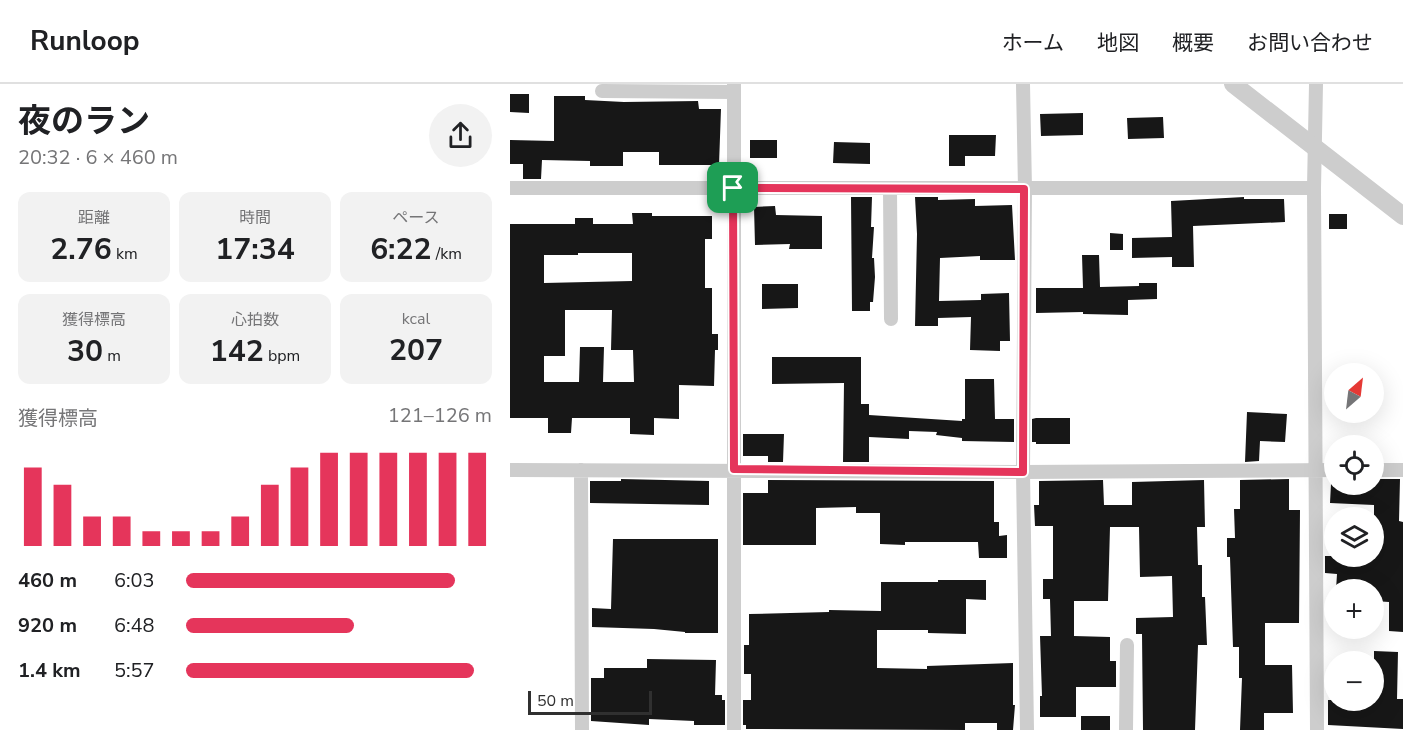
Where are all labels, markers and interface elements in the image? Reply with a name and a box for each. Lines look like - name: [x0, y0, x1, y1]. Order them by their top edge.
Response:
- text: Runloop: [30, 22, 140, 60]
- text: ホーム: [1002, 29, 1064, 57]
- text: 地図: [1097, 29, 1139, 57]
- text: 概要: [1172, 29, 1214, 57]
- text: お問い合わせ: [1247, 29, 1373, 57]
- text: 夜のラン: [18, 99, 150, 144]
- button: share: [429, 104, 492, 167]
- text: 20:32 · 6 × 460 m: [18, 144, 178, 171]
- pin: [707, 162, 758, 213]
- icon: arrive: [716, 171, 749, 204]
- text: 距離: [78, 207, 110, 229]
- text: 時間: [239, 207, 271, 229]
- text: ペース: [392, 207, 440, 229]
- text: 2.76: [50, 229, 112, 270]
- text: 17:34: [215, 229, 295, 270]
- text: 6:22: [370, 229, 432, 270]
- text: km: [112, 243, 138, 265]
- text: /km: [432, 243, 462, 265]
- text: kcal: [402, 308, 430, 330]
- text: 獲得標高: [62, 309, 126, 331]
- text: 心拍数: [231, 309, 279, 331]
- text: 207: [389, 330, 443, 371]
- text: 30: [67, 331, 103, 372]
- text: 142: [210, 331, 264, 372]
- text: m: [103, 345, 121, 367]
- text: bpm: [264, 345, 300, 367]
- north arrow: [1324, 363, 1384, 423]
- map controls: [1324, 363, 1384, 711]
- text: 121–126 m: [388, 402, 492, 429]
- text: 獲得標高: [18, 405, 98, 432]
- button: locate: [1324, 435, 1384, 495]
- button: layers: [1324, 507, 1384, 567]
- text: 460 m: [18, 567, 77, 594]
- text: 6:03: [114, 567, 155, 594]
- button: +: [1324, 579, 1384, 639]
- text: 920 m: [18, 612, 77, 639]
- text: 6:48: [114, 612, 155, 639]
- button: −: [1324, 651, 1384, 711]
- text: 1.4 km: [18, 657, 81, 684]
- text: 5:57: [114, 657, 155, 684]
- scale bar: [528, 688, 652, 716]
- text: 50 m: [537, 690, 574, 712]

